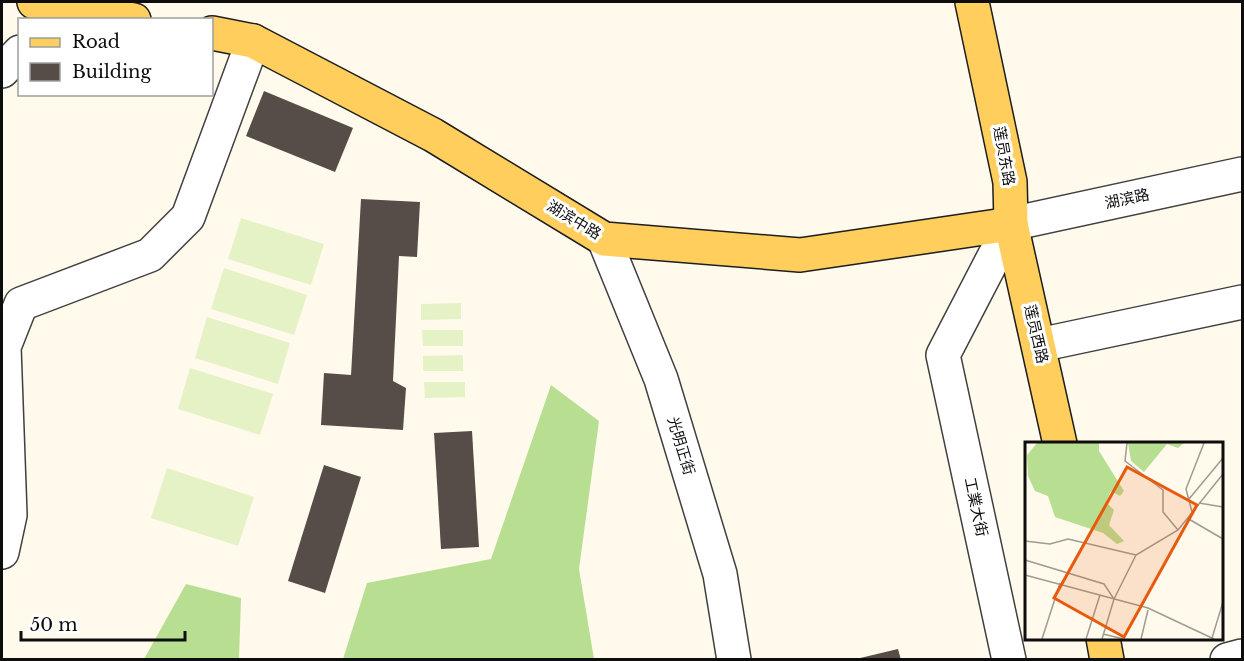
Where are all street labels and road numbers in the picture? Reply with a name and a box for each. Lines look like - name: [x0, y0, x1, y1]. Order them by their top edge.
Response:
- street label: 莲员东路: [990, 125, 1019, 187]
- street label: 湖滨路: [1103, 185, 1151, 212]
- street label: 湖滨中路: [544, 196, 605, 243]
- street label: 莲员西路: [1020, 303, 1052, 365]
- street label: 光明正街: [664, 414, 699, 477]
- street label: 工業大街: [961, 476, 992, 538]

